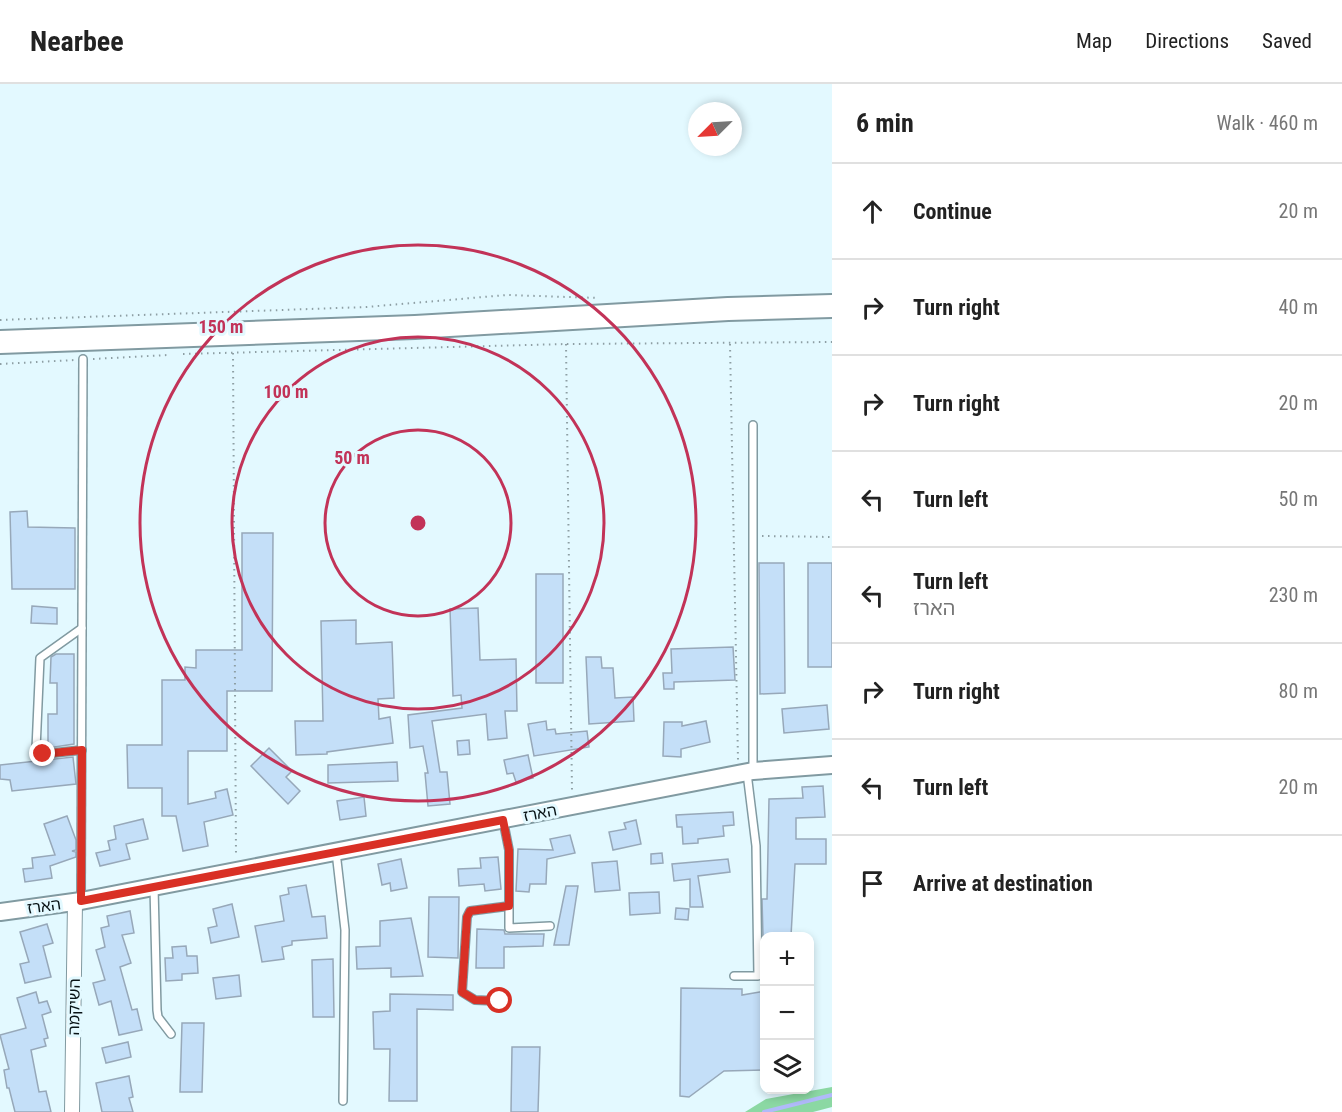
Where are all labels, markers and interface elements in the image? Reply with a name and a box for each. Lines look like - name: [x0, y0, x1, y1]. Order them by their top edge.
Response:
- text: Nearbee: [30, 25, 124, 58]
- text: Map: [1076, 29, 1112, 53]
- text: Directions: [1145, 29, 1229, 53]
- text: Saved: [1262, 29, 1312, 53]
- north arrow: [688, 102, 742, 156]
- text: 6 min: [856, 108, 914, 138]
- text: Walk · 460 m: [1217, 111, 1318, 135]
- icon: ahead: [856, 195, 889, 228]
- text: Continue: [913, 199, 992, 224]
- text: 20 m: [1279, 199, 1318, 223]
- icon: right: [856, 291, 889, 324]
- text: Turn right: [913, 295, 1000, 320]
- text: 40 m: [1279, 295, 1318, 319]
- text: 150 m: [199, 316, 243, 337]
- text: 100 m: [264, 381, 308, 402]
- icon: right: [856, 387, 889, 420]
- text: Turn right: [913, 391, 1000, 416]
- text: 20 m: [1279, 391, 1318, 415]
- text: 50 m: [334, 447, 370, 468]
- icon: left: [856, 483, 889, 516]
- text: Turn left: [913, 487, 988, 512]
- text: 50 m: [1279, 487, 1318, 511]
- centre of rings: [408, 513, 428, 533]
- text: Turn left: [913, 569, 988, 594]
- icon: left: [856, 579, 889, 612]
- text: 230 m: [1269, 583, 1318, 607]
- text: הארז: [913, 596, 955, 620]
- icon: right: [856, 675, 889, 708]
- text: Turn right: [913, 679, 1000, 704]
- text: 80 m: [1279, 679, 1318, 703]
- route end: [29, 740, 55, 766]
- icon: left: [856, 771, 889, 804]
- text: Turn left: [913, 775, 988, 800]
- text: 20 m: [1279, 775, 1318, 799]
- street label: הארז: [522, 800, 558, 826]
- icon: arrive: [856, 867, 889, 900]
- text: Arrive at destination: [913, 871, 1093, 896]
- street label: הארז: [26, 894, 62, 918]
- map controls: [760, 932, 814, 1094]
- button: +: [760, 932, 814, 986]
- street label: השיקמה: [64, 978, 84, 1036]
- button: −: [760, 986, 814, 1040]
- route start: [486, 987, 512, 1013]
- button: layers: [760, 1040, 814, 1094]

